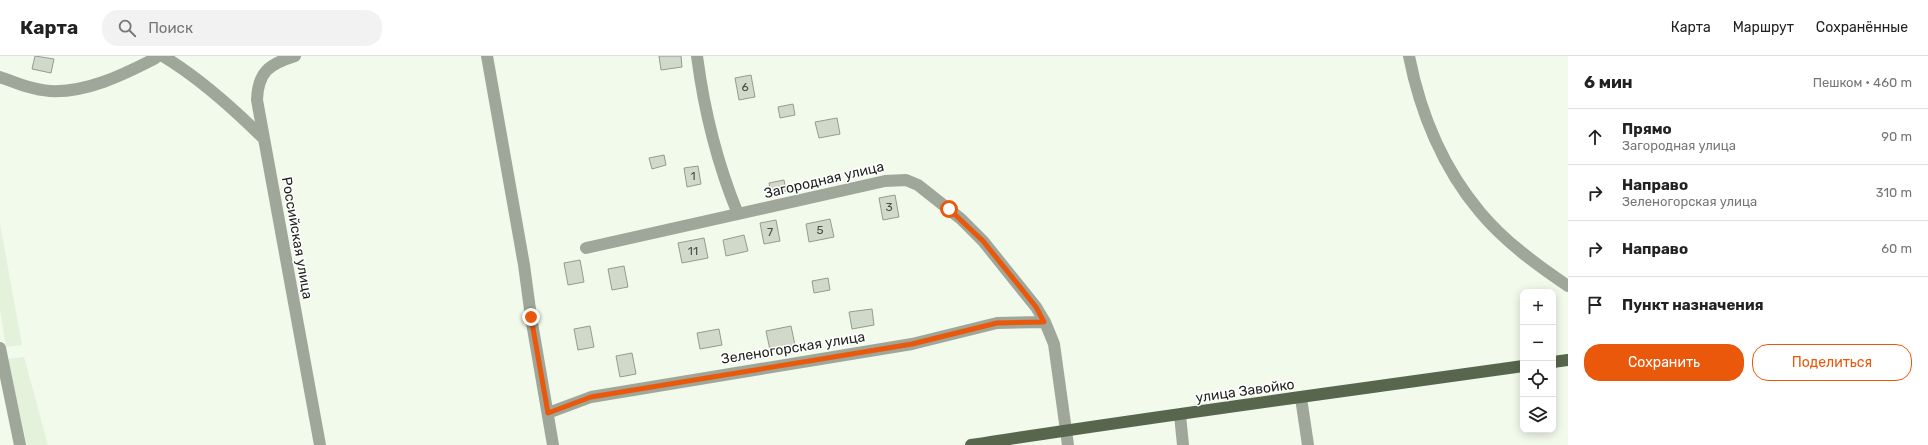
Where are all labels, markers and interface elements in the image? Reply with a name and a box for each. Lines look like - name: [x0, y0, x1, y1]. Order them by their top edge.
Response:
- search box: [102, 10, 382, 46]
- text: Карта: [20, 16, 78, 39]
- icon: search: [116, 17, 138, 39]
- text: Поиск: [148, 19, 193, 37]
- text: Карта: [1671, 19, 1711, 36]
- text: Маршрут: [1733, 19, 1794, 36]
- text: Сохранённые: [1816, 19, 1908, 36]
- text: 6 мин: [1584, 72, 1633, 92]
- text: Пешком · 460 m: [1813, 75, 1912, 90]
- house number: 6: [741, 80, 749, 94]
- text: Прямо: [1622, 120, 1672, 138]
- icon: ahead: [1584, 126, 1606, 148]
- text: 90 m: [1881, 129, 1912, 144]
- text: Загородная улица: [1622, 138, 1736, 153]
- street label: Загородная улица: [762, 158, 886, 202]
- house number: 1: [690, 169, 696, 183]
- street label: Российская улица: [278, 176, 316, 300]
- text: Направо: [1622, 176, 1688, 194]
- icon: right: [1584, 182, 1606, 204]
- text: 310 m: [1876, 185, 1912, 200]
- text: Зеленогорская улица: [1622, 194, 1757, 209]
- house number: 3: [885, 200, 893, 214]
- route start: [940, 200, 958, 218]
- house number: 5: [816, 223, 824, 237]
- house number: 7: [767, 225, 773, 239]
- icon: right: [1584, 238, 1606, 260]
- text: Направо: [1622, 240, 1688, 258]
- text: 60 m: [1881, 241, 1912, 256]
- house number: 11: [688, 244, 698, 258]
- map controls: [1520, 289, 1556, 433]
- button: +: [1520, 289, 1556, 325]
- icon: arrive: [1584, 294, 1606, 316]
- text: Пункт назначения: [1622, 296, 1764, 314]
- route end: [522, 308, 540, 326]
- button: −: [1520, 325, 1556, 361]
- street label: Зеленогорская улица: [720, 328, 866, 368]
- button: Сохранить: [1584, 344, 1744, 381]
- button: Поделиться: [1752, 344, 1912, 381]
- button: locate: [1520, 361, 1556, 397]
- street label: улица Завойко: [1194, 376, 1296, 406]
- button: layers: [1520, 397, 1556, 433]

